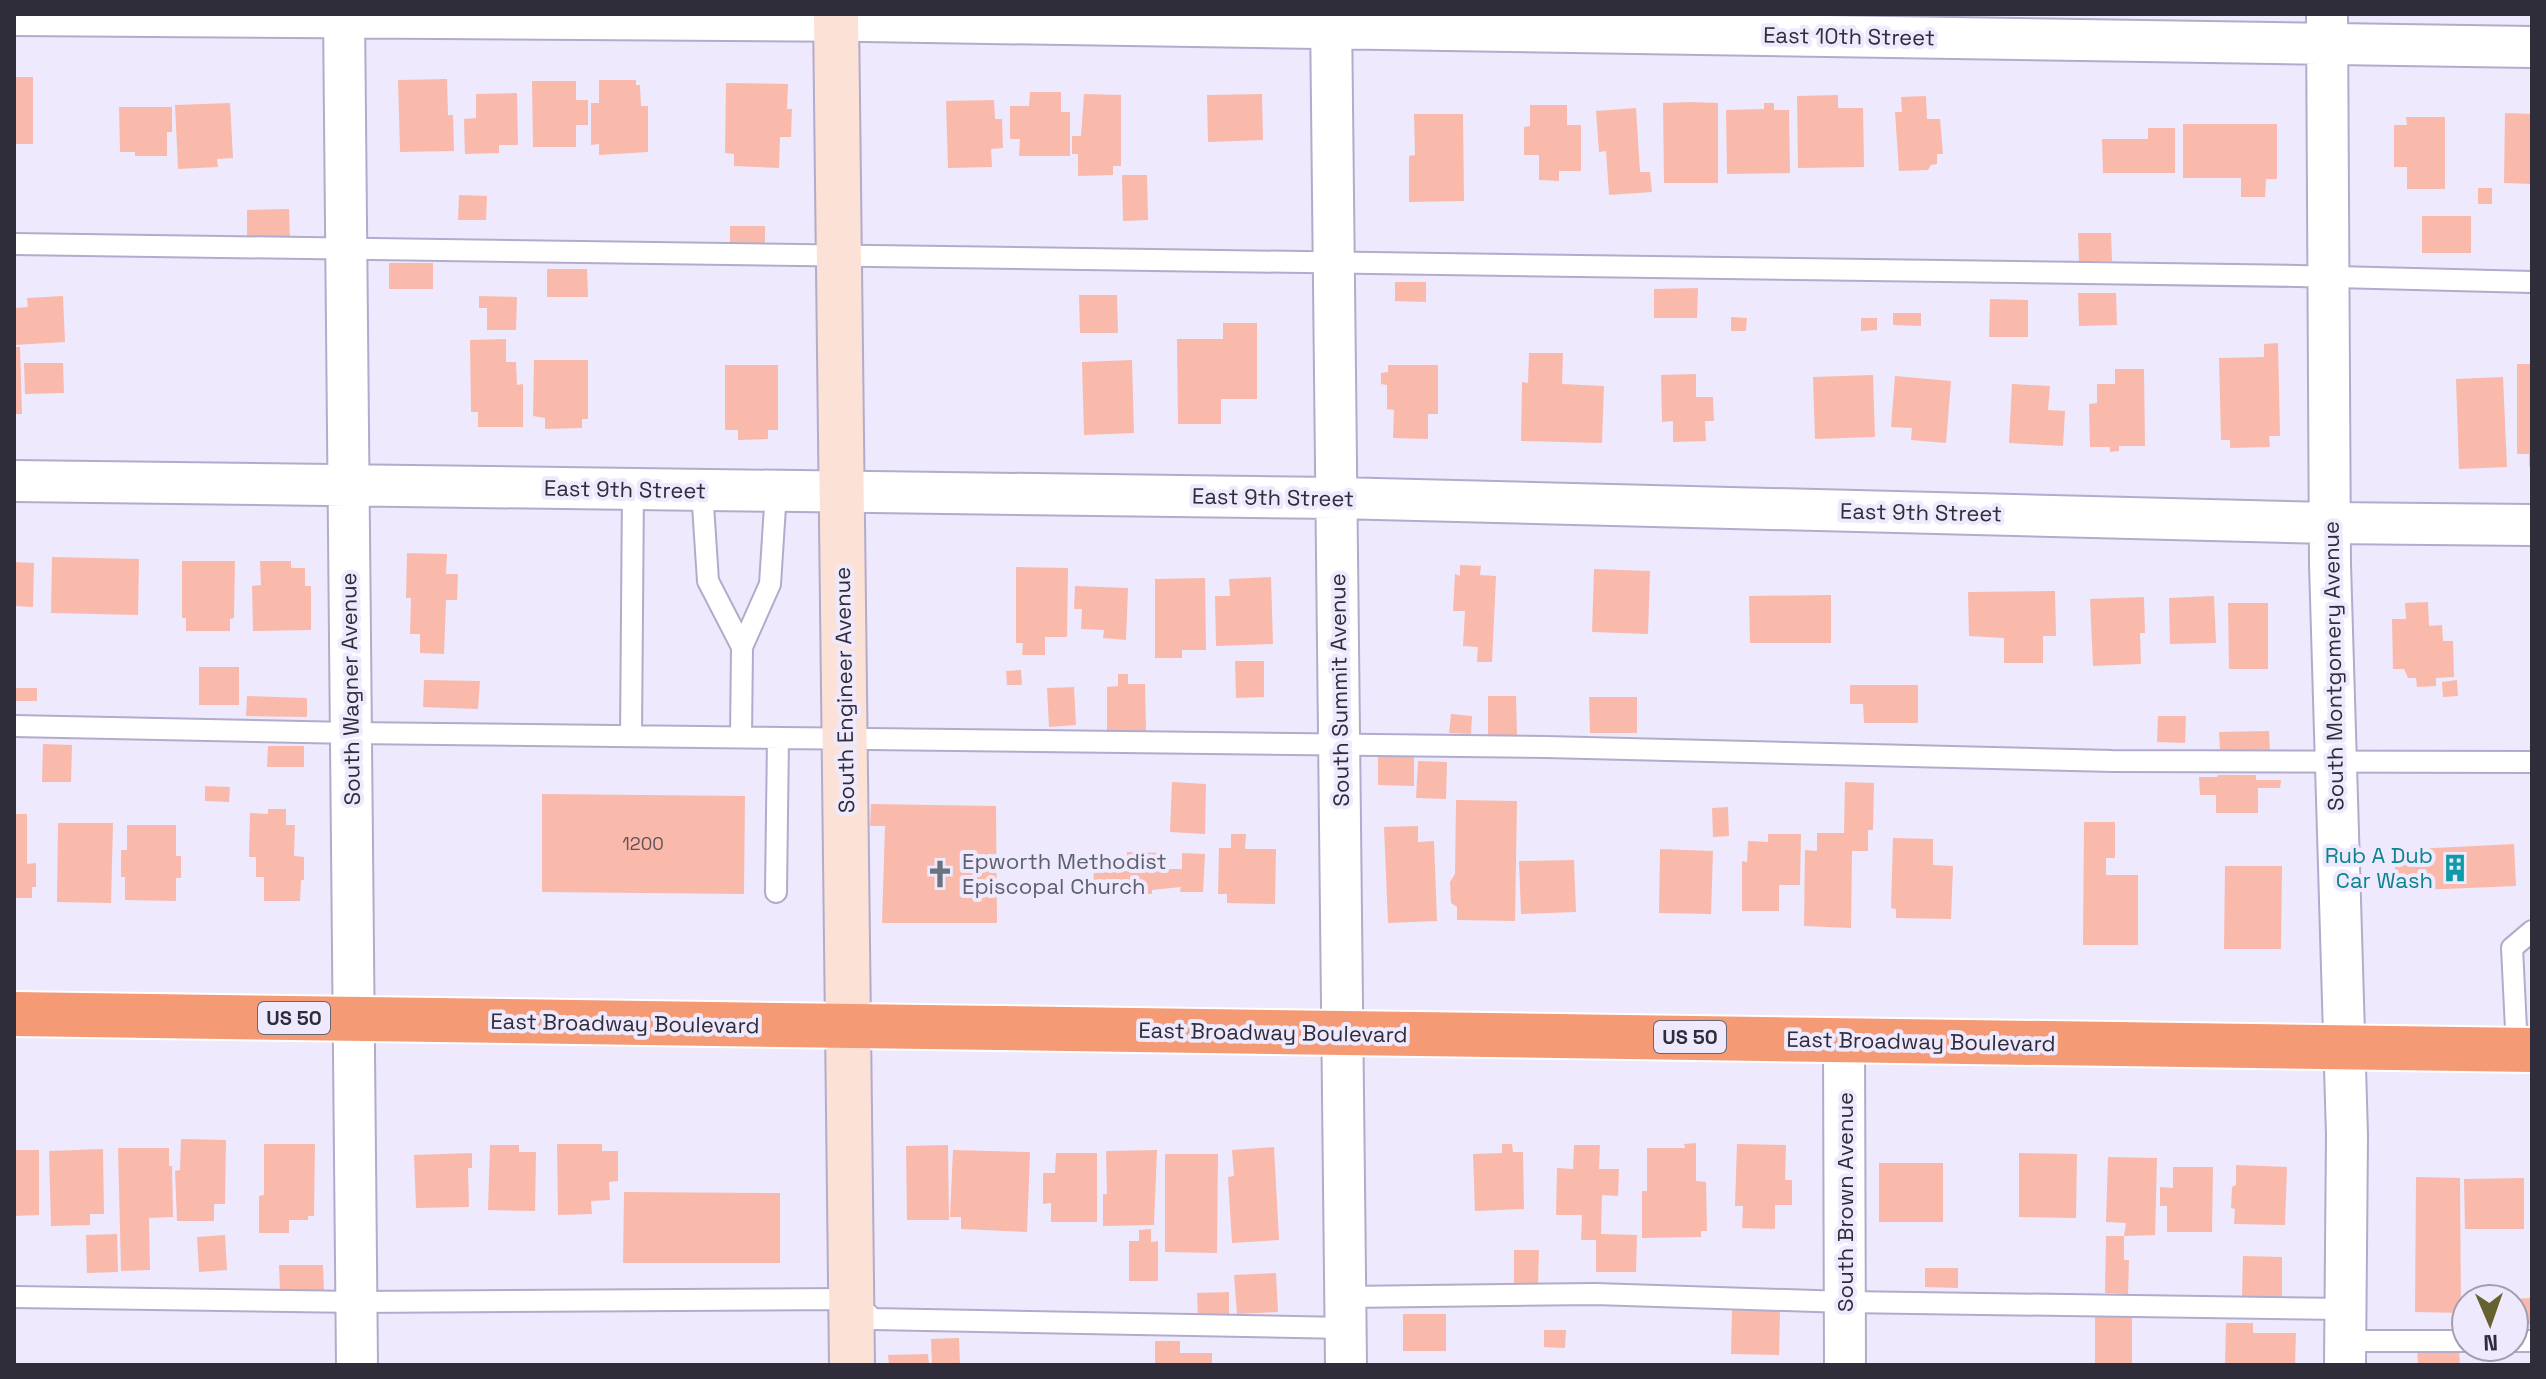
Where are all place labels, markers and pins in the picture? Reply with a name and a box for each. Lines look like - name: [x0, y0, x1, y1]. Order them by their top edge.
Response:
- place label: Rub A Dub Car Wash: [2325, 841, 2433, 894]
- place label: Epworth Methodist Episcopal Church: [962, 847, 1167, 900]
- building icon: Rub A Dub Car Wash: [2440, 853, 2470, 883]
- church icon: Epworth Methodist Episcopal Church: [925, 859, 955, 889]

